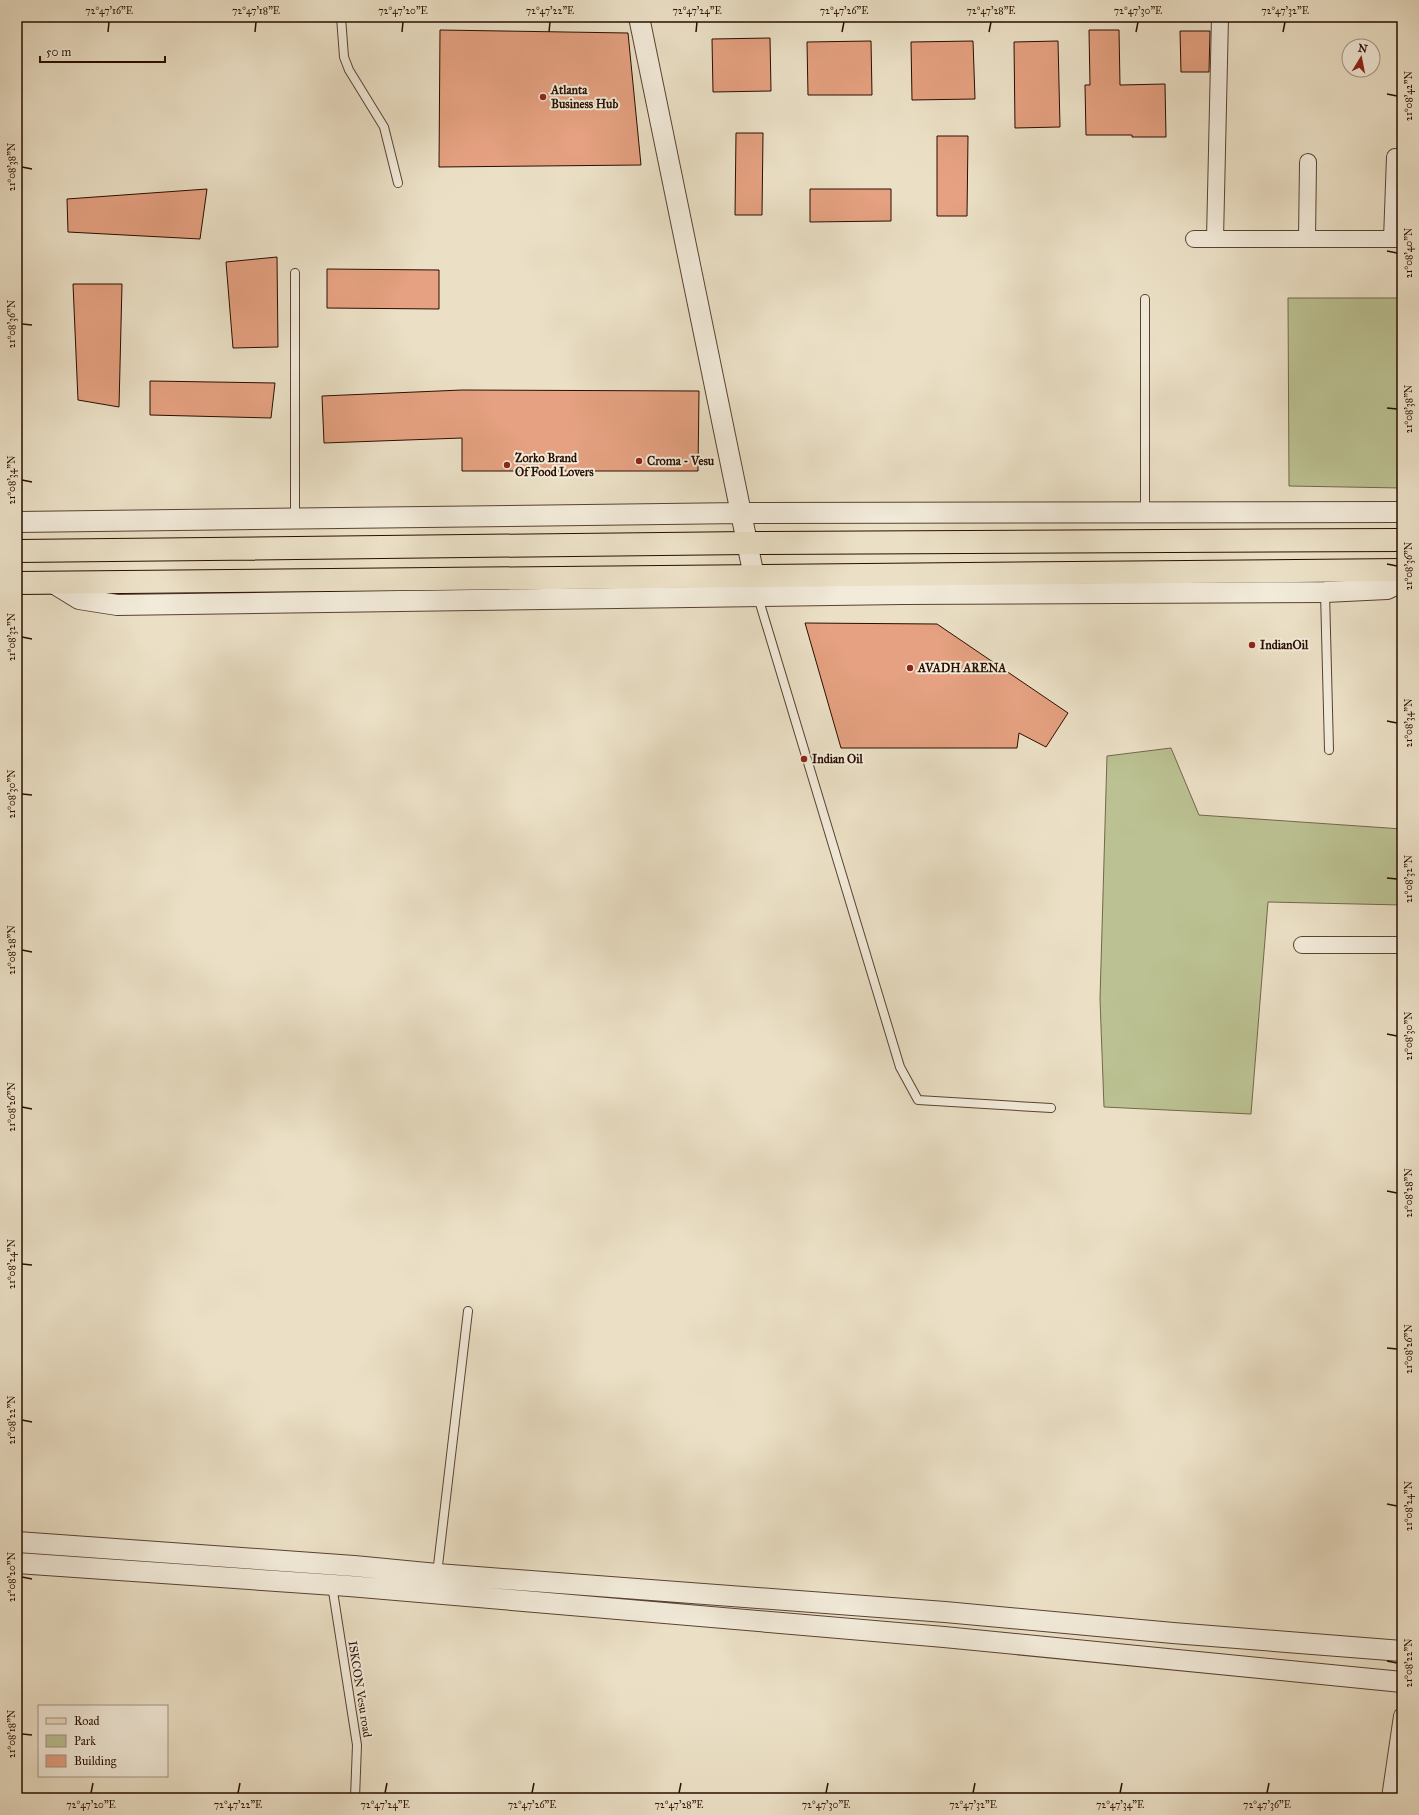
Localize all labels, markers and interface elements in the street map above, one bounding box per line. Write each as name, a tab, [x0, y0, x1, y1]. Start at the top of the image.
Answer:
text: 72°47'16"E	[85, 5, 133, 17]
text: 72°47'18"E	[232, 5, 280, 17]
text: 72°47'20"E	[378, 5, 428, 17]
text: 72°47'22"E	[526, 5, 574, 17]
text: 72°47'24"E	[672, 5, 722, 17]
text: 72°47'26"E	[820, 5, 868, 17]
text: 72°47'28"E	[967, 5, 1015, 17]
text: 72°47'30"E	[1114, 5, 1162, 17]
text: 72°47'32"E	[1261, 5, 1309, 17]
scale bar	[40, 38, 165, 64]
north arrow	[1341, 38, 1381, 78]
text: N	[1357, 41, 1369, 56]
text: 50 m	[46, 45, 71, 59]
text: 21°08'42"N	[1403, 71, 1415, 121]
place label: Atlanta Business Hub	[550, 83, 618, 111]
marker: Atlanta Business Hub	[538, 92, 548, 102]
text: 21°08'38"N	[6, 142, 18, 191]
text: 21°08'40"N	[1403, 227, 1415, 278]
text: 21°08'36"N	[6, 299, 18, 348]
text: 21°08'38"N	[1403, 384, 1415, 433]
place label: Zorko Brand Of Food Lovers	[515, 451, 594, 479]
place label: Croma - Vesu	[647, 454, 715, 468]
text: 21°08'34"N	[6, 455, 18, 504]
marker: Croma - Vesu	[634, 456, 644, 466]
marker: Zorko Brand Of Food Lovers	[502, 460, 512, 470]
text: 21°08'36"N	[1403, 541, 1415, 590]
text: 21°08'32"N	[6, 612, 18, 661]
place label: IndianOil	[1260, 638, 1309, 652]
marker: IndianOil	[1247, 640, 1257, 650]
place label: AVADH ARENA	[917, 661, 1007, 675]
marker: AVADH ARENA	[905, 663, 915, 673]
text: 21°08'34"N	[1403, 698, 1415, 747]
place label: Indian Oil	[812, 752, 864, 766]
marker: Indian Oil	[799, 754, 809, 764]
text: 21°08'30"N	[6, 769, 18, 819]
text: 21°08'32"N	[1403, 854, 1415, 903]
text: 21°08'28"N	[6, 925, 18, 975]
text: 21°08'30"N	[1403, 1011, 1415, 1061]
text: 21°08'26"N	[6, 1082, 18, 1132]
text: 21°08'28"N	[1403, 1168, 1415, 1218]
text: 21°08'24"N	[6, 1239, 18, 1289]
text: 21°08'26"N	[1403, 1324, 1415, 1374]
text: 21°08'22"N	[6, 1395, 18, 1445]
text: 21°08'24"N	[1403, 1481, 1415, 1531]
text: 21°08'20"N	[6, 1551, 18, 1602]
text: 21°08'22"N	[1403, 1638, 1415, 1688]
street label: ISKCON Vesu road	[345, 1640, 375, 1738]
legend	[38, 1705, 168, 1777]
text: 21°08'18"N	[6, 1709, 18, 1758]
text: Road	[74, 1714, 100, 1728]
text: Park	[74, 1734, 96, 1748]
text: Building	[74, 1754, 117, 1769]
text: 72°47'20"E	[66, 1799, 116, 1811]
text: 72°47'22"E	[214, 1799, 262, 1811]
text: 72°47'24"E	[360, 1799, 410, 1811]
text: 72°47'26"E	[508, 1799, 556, 1811]
text: 72°47'28"E	[655, 1799, 703, 1811]
text: 72°47'30"E	[802, 1799, 850, 1811]
text: 72°47'32"E	[949, 1799, 997, 1811]
text: 72°47'34"E	[1096, 1799, 1144, 1811]
text: 72°47'36"E	[1243, 1799, 1291, 1811]

